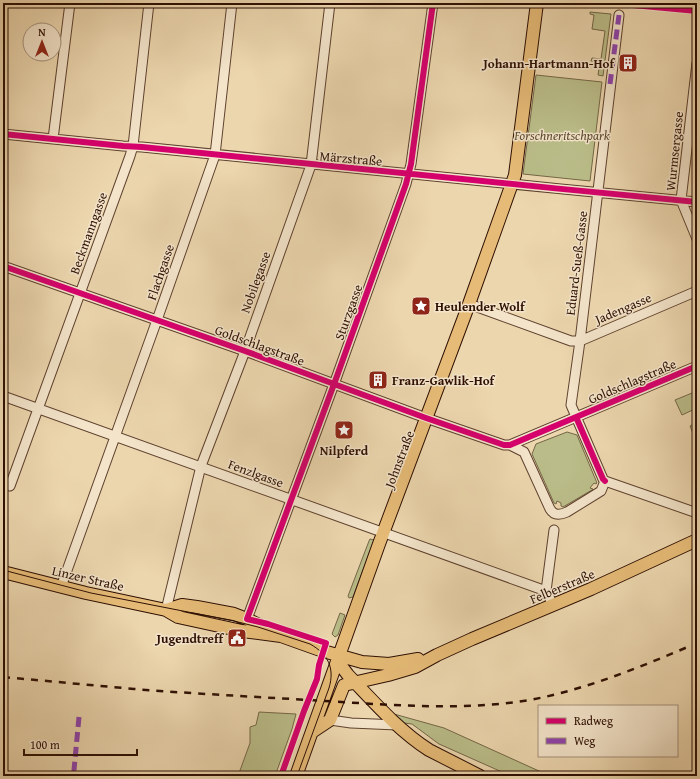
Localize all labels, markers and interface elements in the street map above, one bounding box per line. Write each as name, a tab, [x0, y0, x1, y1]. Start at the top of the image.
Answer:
north arrow	[22, 22, 62, 62]
text: N	[38, 24, 46, 40]
building icon: Johann-Hartmann-Hof	[617, 52, 639, 74]
place label: Johann-Hartmann-Hof	[481, 54, 615, 73]
street label: Wurmsergasse	[661, 110, 688, 192]
park label: Forschneritschpark	[513, 126, 610, 145]
street label: Märzstraße	[319, 146, 383, 171]
street label: Beckmanngasse	[65, 189, 112, 277]
street label: Eduard-Sueß-Gasse	[561, 210, 592, 316]
street label: Flachgasse	[142, 242, 179, 303]
street label: Nobilegasse	[236, 249, 275, 316]
street label: Sturzgasse	[330, 282, 367, 343]
street label: Jadengasse	[590, 288, 654, 330]
place icon: Heulender Wolf	[410, 295, 432, 317]
place label: Heulender Wolf	[435, 297, 526, 316]
street label: Goldschlagstraße	[212, 320, 307, 370]
street label: Goldschlagstraße	[585, 354, 679, 409]
building icon: Franz-Gawlik-Hof	[367, 369, 389, 391]
place label: Franz-Gawlik-Hof	[392, 371, 496, 390]
place icon: Nilpferd	[333, 419, 355, 441]
street label: Johnstraße	[379, 428, 419, 493]
place label: Nilpferd	[320, 441, 369, 460]
street label: Fenzlgasse	[226, 455, 286, 492]
street label: Linzer Straße	[50, 561, 126, 596]
street label: Felberstraße	[527, 564, 597, 609]
public building icon: Jugendtreff	[226, 627, 248, 649]
place label: Jugendtreff	[155, 629, 225, 648]
legend	[538, 705, 678, 757]
text: Radweg	[574, 712, 613, 729]
scale bar	[24, 731, 137, 757]
text: Weg	[574, 732, 595, 749]
text: 100 m	[30, 736, 60, 753]

